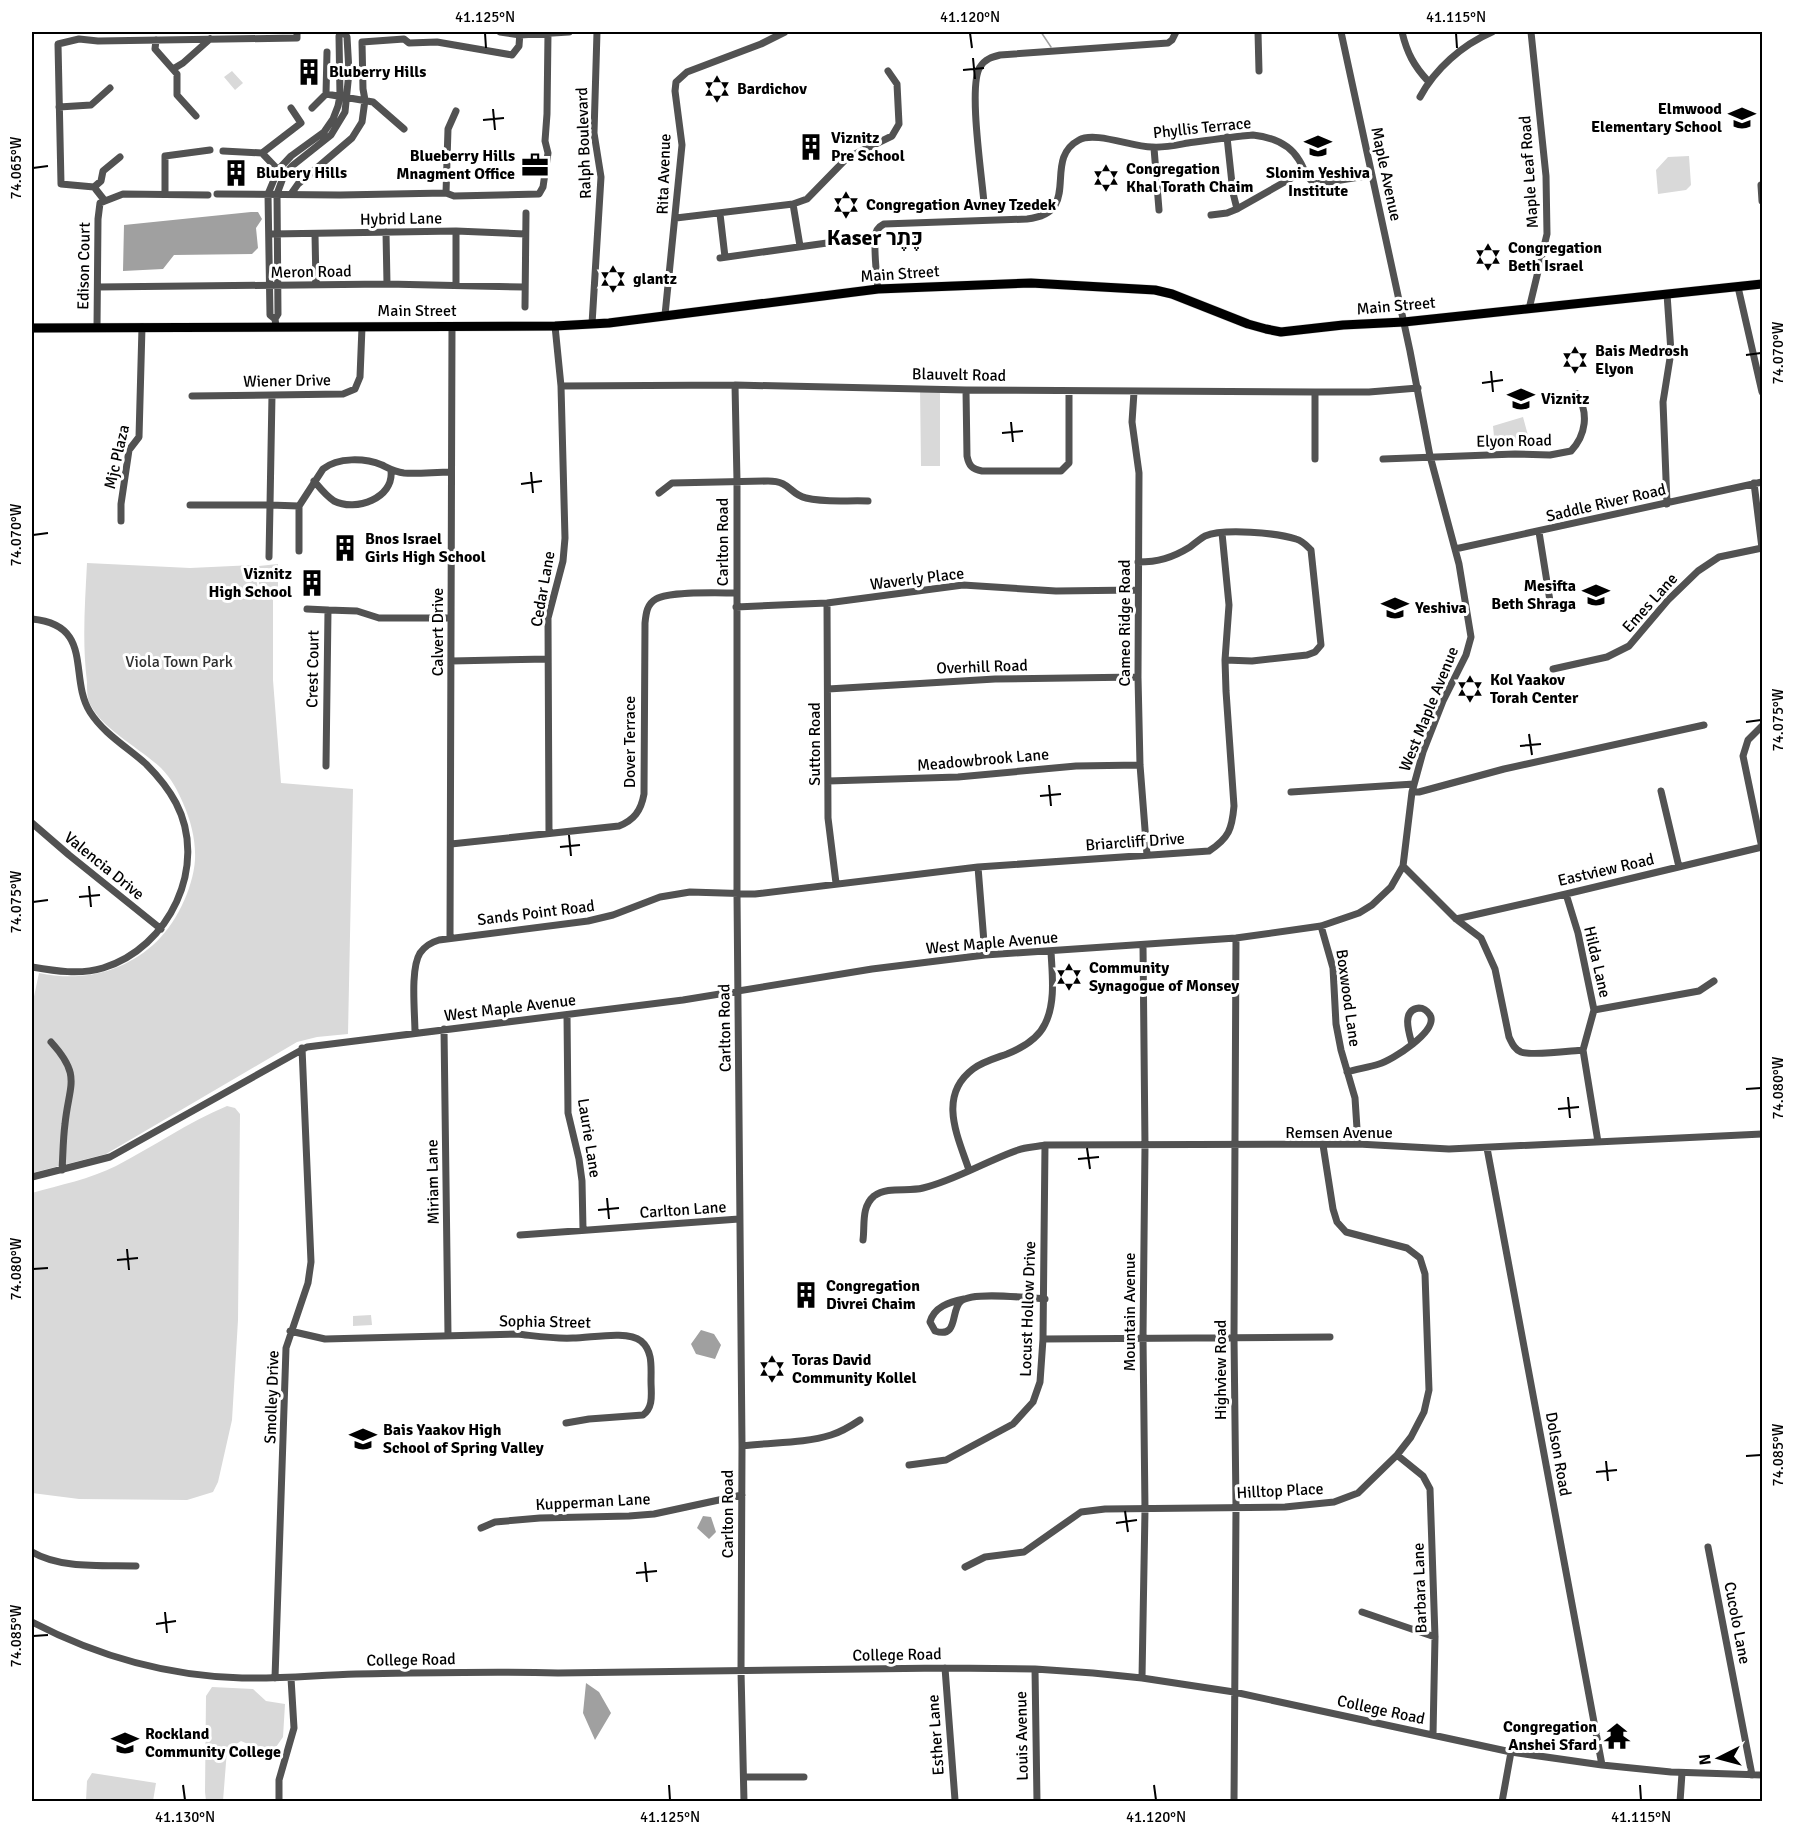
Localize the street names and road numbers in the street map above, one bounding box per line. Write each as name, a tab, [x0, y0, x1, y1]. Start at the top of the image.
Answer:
street label: Ralph Boulevard	[572, 87, 596, 199]
street label: Phyllis Terrace	[1152, 113, 1252, 143]
street label: Maple Leaf Road	[1515, 115, 1543, 229]
street label: Maple Avenue	[1366, 125, 1406, 223]
street label: Rita Avenue	[653, 133, 675, 215]
street label: Hybrid Lane	[360, 208, 442, 230]
street label: Edison Court	[73, 222, 95, 310]
street label: Meron Road	[270, 261, 352, 283]
street label: Main Street	[860, 261, 941, 287]
street label: Main Street	[1356, 293, 1437, 319]
street label: Main Street	[377, 301, 457, 321]
street label: Blauvelt Road	[912, 364, 1006, 386]
street label: Wiener Drive	[243, 370, 331, 392]
street label: Mjc Plaza	[100, 423, 134, 491]
street label: Elyon Road	[1476, 430, 1552, 452]
street label: Saddle River Road	[1544, 479, 1668, 527]
street label: Carlton Road	[713, 498, 733, 586]
street label: Cedar Lane	[527, 550, 559, 628]
street label: Cameo Ridge Road	[1115, 560, 1135, 686]
street label: Waverly Place	[869, 563, 965, 595]
street label: Emes Lane	[1618, 569, 1682, 637]
street label: Calvert Drive	[428, 588, 448, 676]
street label: Crest Court	[302, 630, 324, 708]
street label: West Maple Avenue	[1395, 644, 1463, 774]
street label: Overhill Road	[936, 655, 1028, 679]
street label: Dover Terrace	[620, 696, 640, 788]
street label: Sutton Road	[805, 702, 825, 786]
street label: Meadowbrook Lane	[916, 744, 1050, 776]
street label: Valencia Drive	[60, 828, 148, 904]
street label: Briarcliff Drive	[1085, 829, 1185, 855]
street label: Eastview Road	[1556, 849, 1656, 891]
street label: Sands Point Road	[476, 896, 596, 930]
street label: Hilda Lane	[1579, 924, 1615, 1000]
street label: West Maple Avenue	[925, 927, 1059, 959]
street label: Boxwood Lane	[1331, 948, 1365, 1048]
street label: Carlton Road	[714, 984, 736, 1072]
street label: West Maple Avenue	[443, 990, 577, 1026]
street label: Laurie Lane	[573, 1097, 605, 1179]
street label: Remsen Avenue	[1285, 1123, 1393, 1143]
street label: Miriam Lane	[422, 1139, 444, 1225]
street label: Carlton Lane	[639, 1197, 727, 1223]
street label: Locust Hollow Drive	[1016, 1241, 1040, 1377]
street label: Mountain Avenue	[1120, 1252, 1140, 1372]
street label: Sophia Street	[499, 1311, 592, 1333]
street label: Highview Road	[1211, 1320, 1231, 1420]
street label: Smolley Drive	[260, 1350, 284, 1444]
street label: Dolson Road	[1541, 1410, 1575, 1498]
street label: Carlton Road	[718, 1470, 738, 1558]
street label: Hilltop Place	[1236, 1479, 1324, 1503]
street label: Kupperman Lane	[535, 1489, 651, 1515]
street label: Barbara Lane	[1408, 1542, 1432, 1634]
street label: Cucolo Lane	[1719, 1580, 1755, 1666]
street label: College Road	[852, 1644, 942, 1666]
street label: College Road	[366, 1649, 456, 1671]
street label: Louis Avenue	[1011, 1691, 1033, 1781]
street label: College Road	[1335, 1691, 1427, 1729]
street label: Esther Lane	[923, 1694, 949, 1776]

